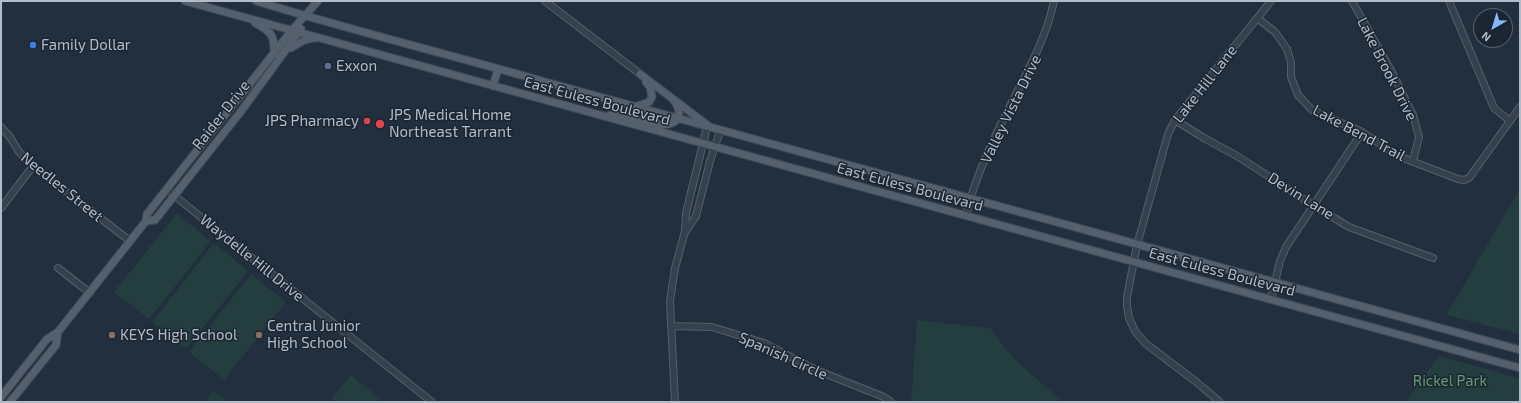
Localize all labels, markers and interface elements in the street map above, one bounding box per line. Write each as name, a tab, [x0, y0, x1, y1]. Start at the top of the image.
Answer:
north arrow	[1473, 8, 1513, 48]
street label: Lake Brook Drive	[1353, 14, 1421, 124]
text: N	[1479, 29, 1493, 45]
place label: Family Dollar	[41, 36, 131, 54]
marker: Family Dollar	[28, 40, 38, 50]
street label: Lake Hill Lane	[1169, 42, 1241, 126]
street label: Valley Vista Drive	[977, 52, 1045, 166]
place label: Exxon	[336, 57, 377, 75]
marker: Exxon	[323, 61, 333, 71]
street label: East Euless Boulevard	[522, 73, 672, 129]
street label: Raider Drive	[188, 77, 254, 153]
street label: Lake Bend Trail	[1310, 101, 1408, 165]
place label: JPS Medical Home Northeast Tarrant	[389, 106, 512, 141]
place label: JPS Pharmacy	[265, 112, 359, 130]
marker: JPS Pharmacy	[362, 116, 372, 126]
marker: JPS Medical Home Northeast Tarrant	[374, 118, 386, 130]
street label: Needles Street	[17, 148, 107, 226]
street label: East Euless Boulevard	[835, 159, 985, 215]
street label: Devin Lane	[1265, 169, 1337, 223]
street label: Waydelle Hill Drive	[196, 211, 308, 305]
street label: East Euless Boulevard	[1147, 244, 1297, 300]
place label: Central Junior High School	[267, 317, 361, 352]
place label: KEYS High School	[120, 326, 238, 344]
street label: Spanish Circle	[736, 328, 830, 384]
marker: KEYS High School	[107, 330, 117, 340]
marker: Central Junior High School	[254, 330, 264, 340]
park label: Rickel Park	[1413, 372, 1487, 390]

